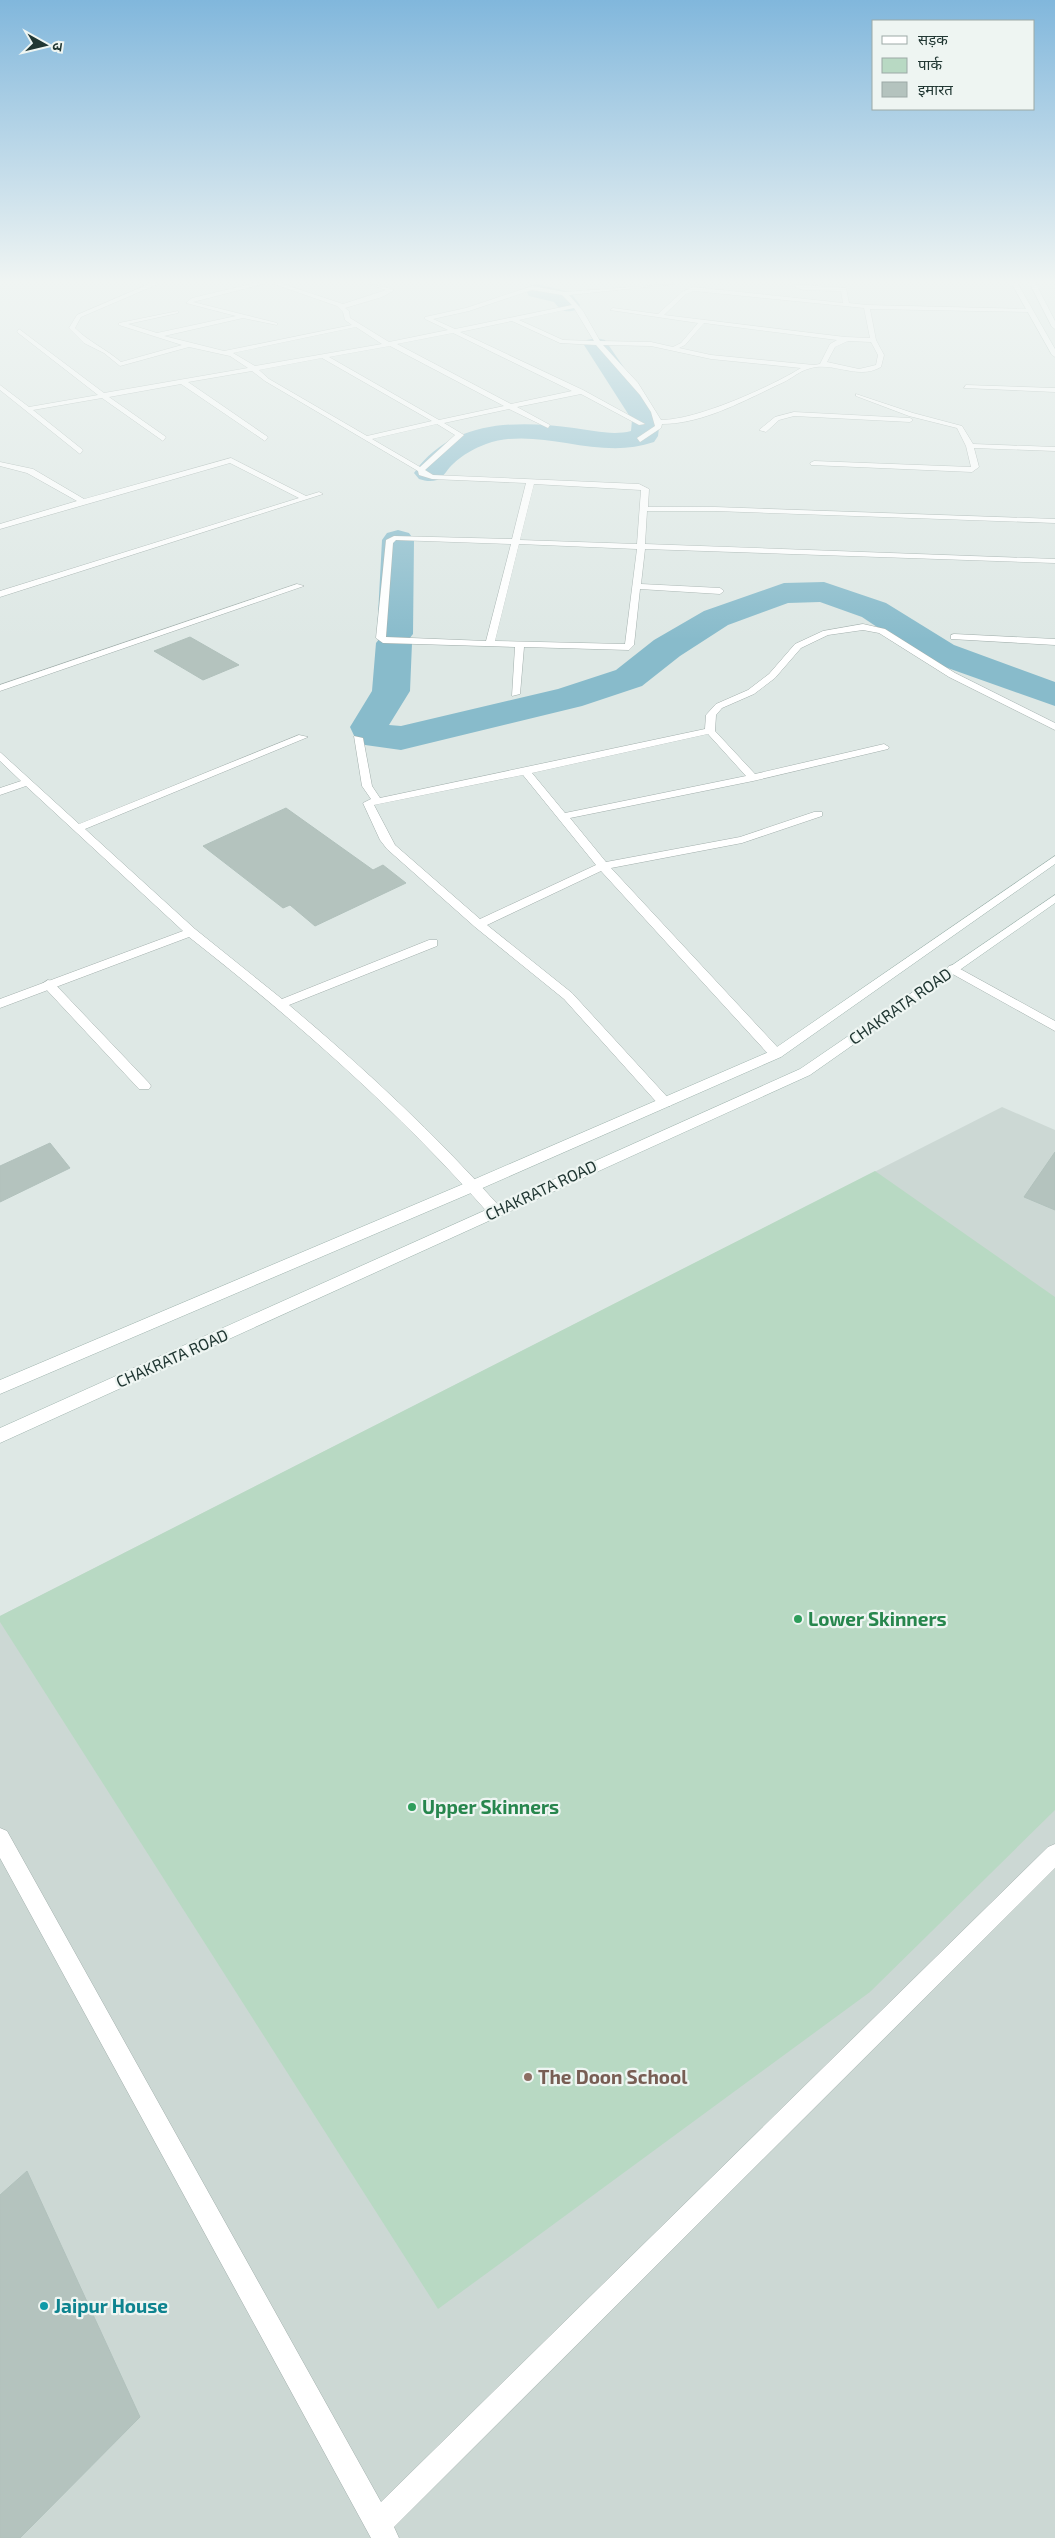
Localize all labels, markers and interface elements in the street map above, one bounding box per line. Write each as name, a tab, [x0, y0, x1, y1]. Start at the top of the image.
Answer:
north arrow	[20, 20, 70, 70]
legend	[872, 20, 1035, 110]
text: सड़क	[918, 30, 948, 48]
text: उ	[49, 42, 67, 53]
text: पार्क	[918, 55, 942, 73]
text: इमारत	[918, 80, 953, 98]
street label: CHAKRATA ROAD	[845, 963, 955, 1048]
street label: CHAKRATA ROAD	[482, 1155, 600, 1224]
street label: CHAKRATA ROAD	[113, 1324, 231, 1391]
place label: Lower Skinners	[808, 1607, 947, 1630]
marker: Lower Skinners	[792, 1613, 804, 1625]
place label: Upper Skinners	[422, 1795, 559, 1818]
marker: Upper Skinners	[406, 1801, 418, 1813]
place label: The Doon School	[538, 2065, 688, 2088]
marker: The Doon School	[522, 2071, 534, 2083]
place label: Jaipur House	[54, 2294, 168, 2317]
marker: Jaipur House	[38, 2300, 50, 2312]

